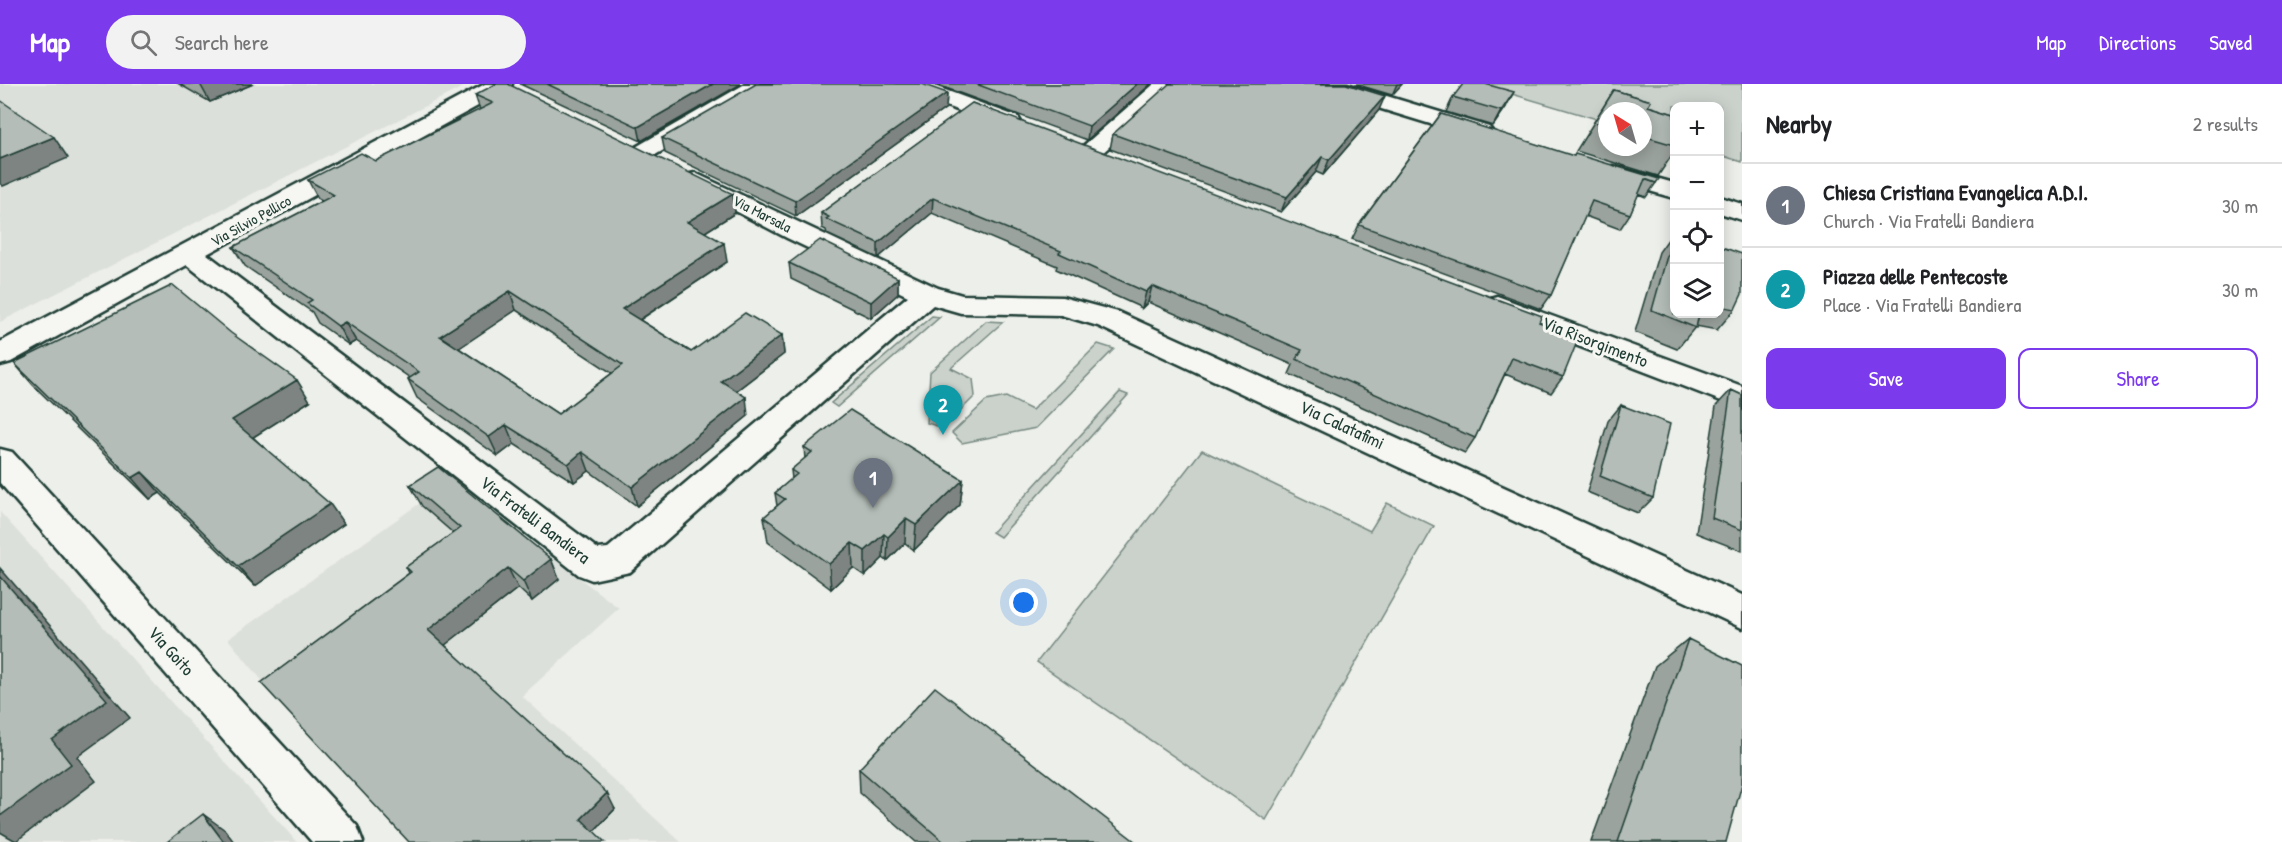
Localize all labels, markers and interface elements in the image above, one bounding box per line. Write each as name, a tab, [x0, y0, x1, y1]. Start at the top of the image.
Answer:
search box	[106, 15, 526, 69]
text: Map	[30, 23, 70, 61]
icon: search	[127, 26, 160, 59]
text: Search here	[175, 27, 269, 57]
text: Map	[2036, 28, 2066, 57]
text: Directions	[2099, 28, 2176, 57]
text: Saved	[2209, 28, 2252, 57]
north arrow	[1598, 102, 1652, 156]
map controls	[1670, 102, 1724, 318]
button: +	[1670, 102, 1724, 156]
text: Nearby	[1766, 106, 1832, 141]
text: 2 results	[2193, 110, 2258, 137]
button: −	[1670, 156, 1724, 210]
text: Chiesa Cristiana Evangelica A.D.I.	[1823, 177, 2088, 207]
street label: Via Silvio Pellico	[207, 190, 295, 251]
street label: Via Marsala	[729, 190, 795, 237]
text: 1	[1782, 192, 1789, 219]
text: 30 m	[2222, 192, 2258, 219]
text: Church · Via Fratelli Bandiera	[1823, 207, 2034, 234]
button: locate	[1670, 210, 1724, 264]
text: Piazza delle Pentecoste	[1823, 261, 2008, 291]
button: layers	[1670, 264, 1724, 318]
text: 2	[1781, 276, 1790, 303]
text: 30 m	[2222, 276, 2258, 303]
text: Place · Via Fratelli Bandiera	[1823, 291, 2021, 318]
street label: Via Risorgimento	[1539, 310, 1652, 373]
button: Save	[1766, 348, 2006, 409]
button: Share	[2018, 348, 2258, 409]
pin: 2	[924, 386, 962, 435]
street label: Via Calatafimi	[1296, 394, 1389, 455]
pin: 1	[854, 458, 892, 508]
street label: Via Fratelli Bandiera	[475, 470, 595, 569]
your location	[1009, 588, 1038, 617]
street label: Via Goito	[142, 620, 200, 681]

